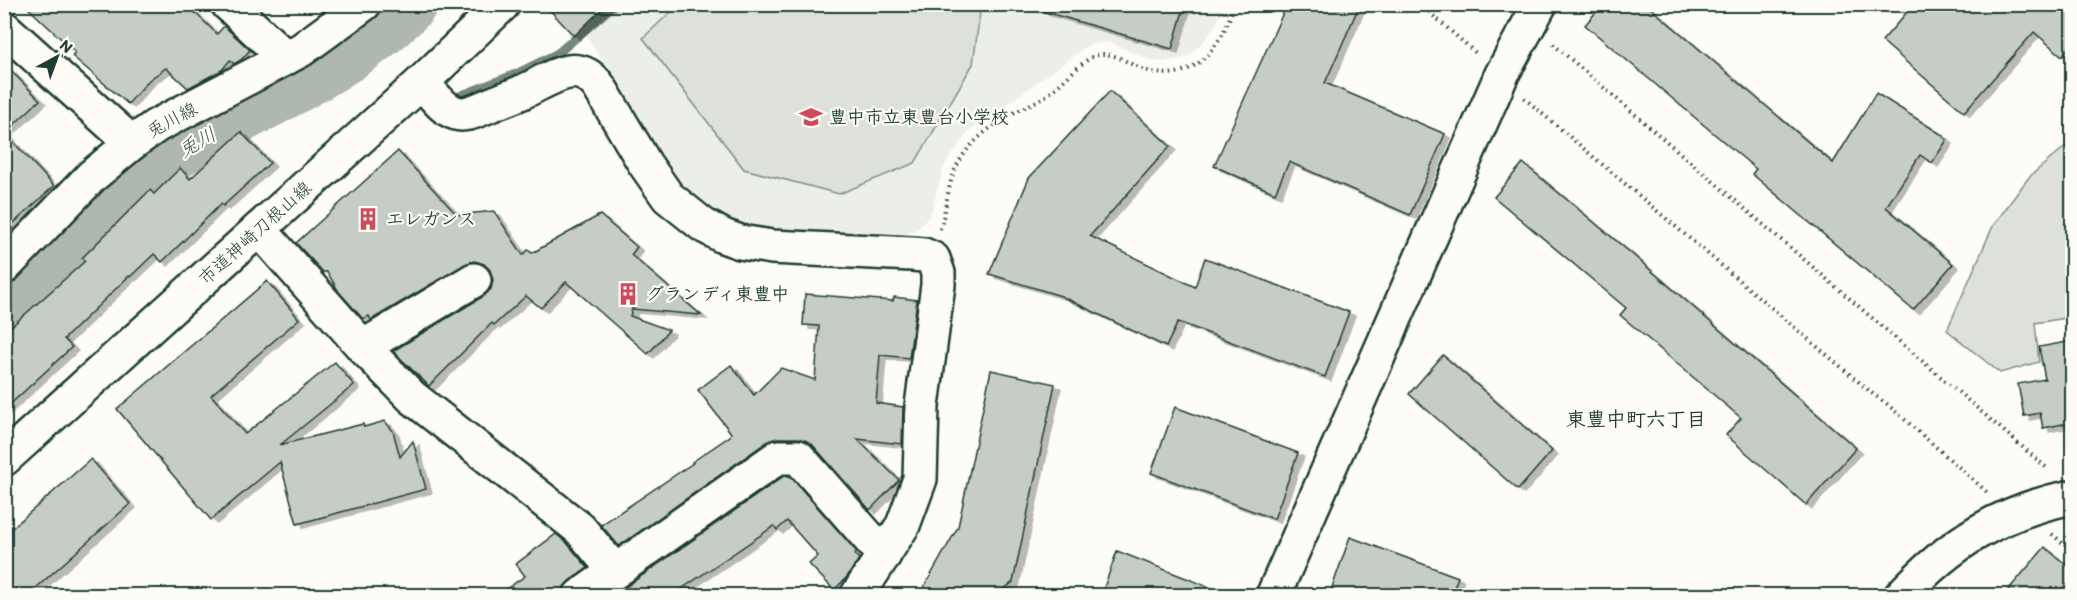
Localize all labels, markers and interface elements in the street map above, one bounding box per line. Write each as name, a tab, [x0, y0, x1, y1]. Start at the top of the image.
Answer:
north arrow	[27, 27, 87, 87]
text: N	[56, 35, 77, 57]
street label: 兎川線	[143, 98, 201, 142]
school or university icon: 豊中市立東豊台小学校	[798, 104, 824, 130]
place label: 豊中市立東豊台小学校	[829, 106, 1009, 128]
water label: 兎川	[174, 122, 220, 162]
street label: 市道神崎刀根山線	[194, 177, 316, 289]
building icon: エレガンス	[355, 206, 381, 232]
place label: エレガンス	[386, 208, 476, 230]
building icon: グランディ東豊中	[615, 281, 641, 307]
place label: グランディ東豊中	[646, 283, 789, 305]
district label: 東豊中町六丁目	[1566, 407, 1706, 431]

